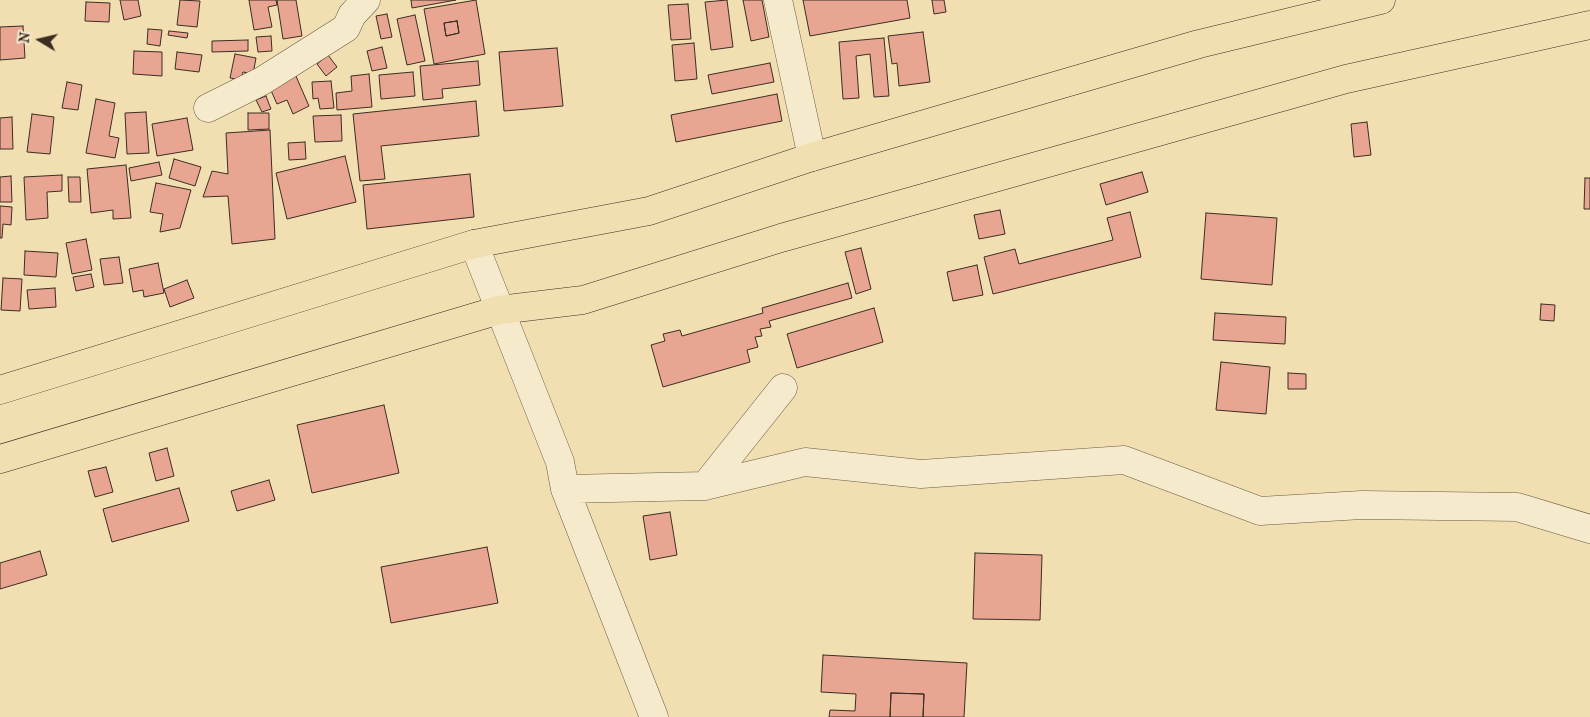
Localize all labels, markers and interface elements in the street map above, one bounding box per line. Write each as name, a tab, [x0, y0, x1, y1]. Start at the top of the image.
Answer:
north arrow	[15, 15, 65, 65]
text: N	[15, 31, 34, 44]

